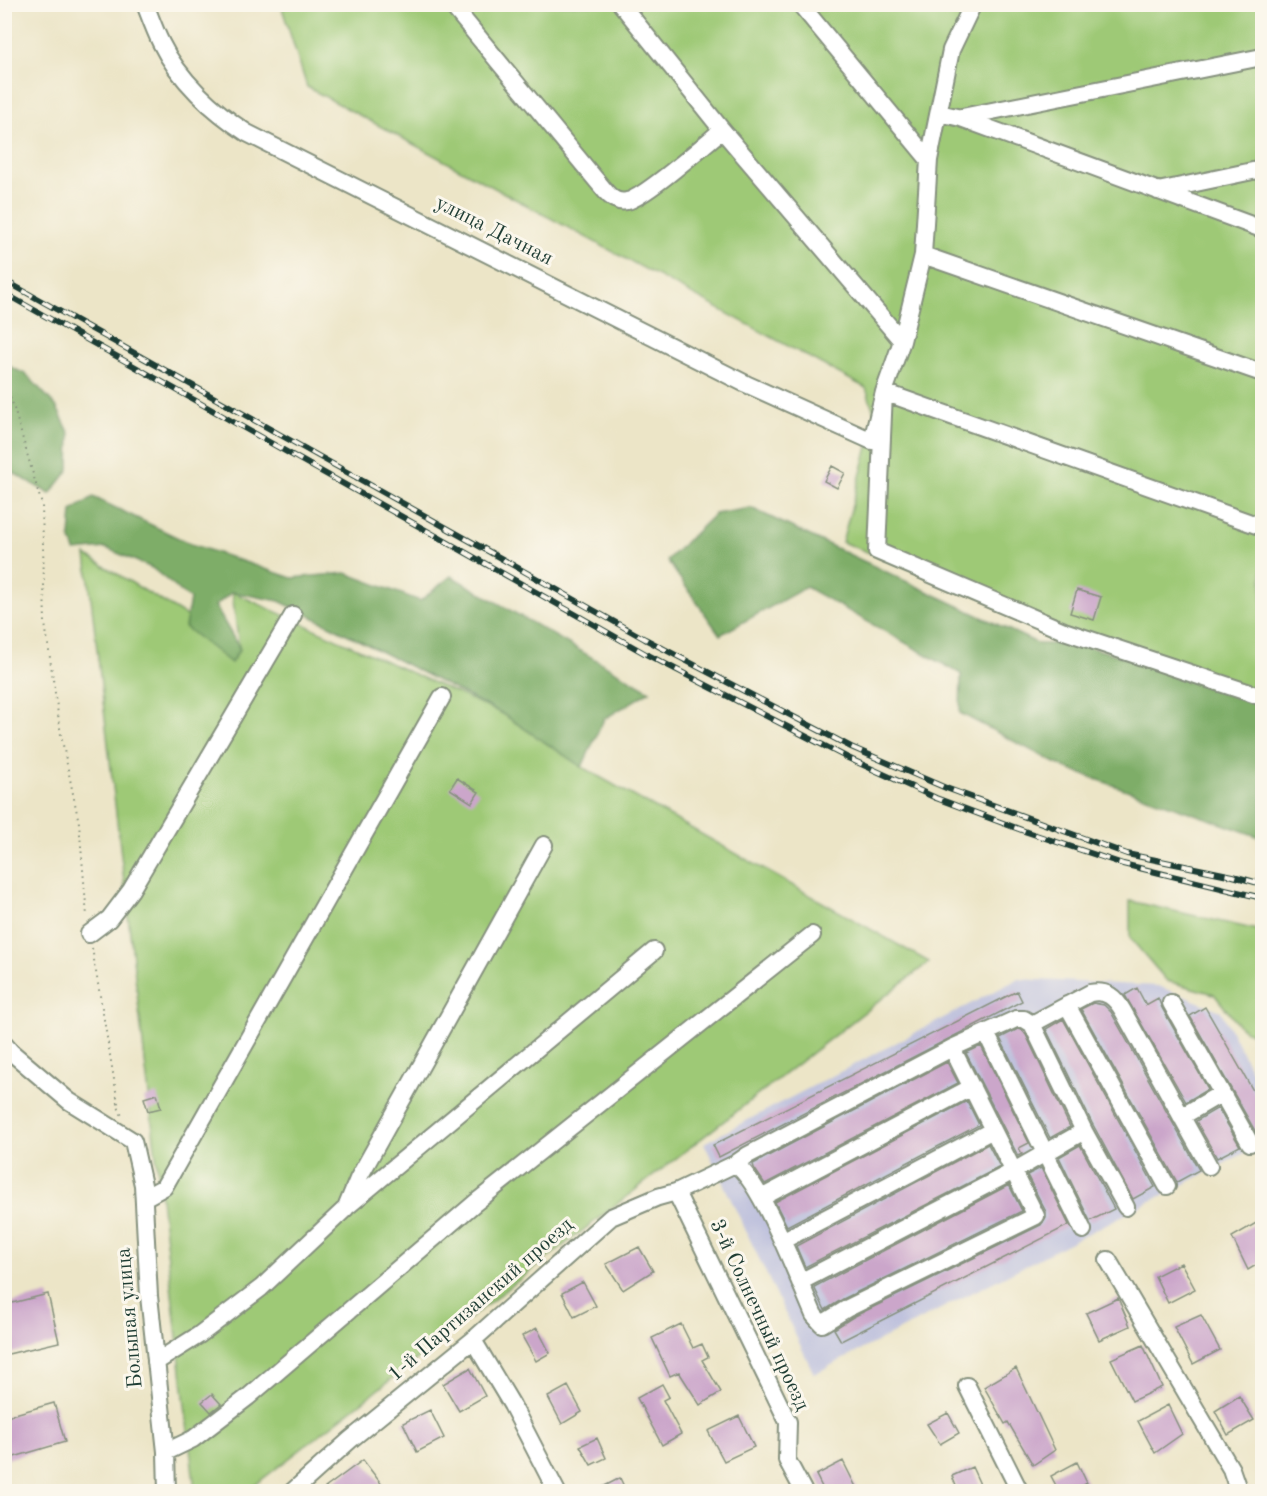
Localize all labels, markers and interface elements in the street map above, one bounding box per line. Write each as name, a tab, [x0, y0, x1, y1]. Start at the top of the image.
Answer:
street label: улица Дачная	[432, 192, 556, 270]
street label: 1-й Партизанский проезд	[385, 1214, 578, 1386]
street label: 3-й Солнечный проезд	[705, 1216, 813, 1414]
street label: Большая улица	[113, 1247, 147, 1389]

